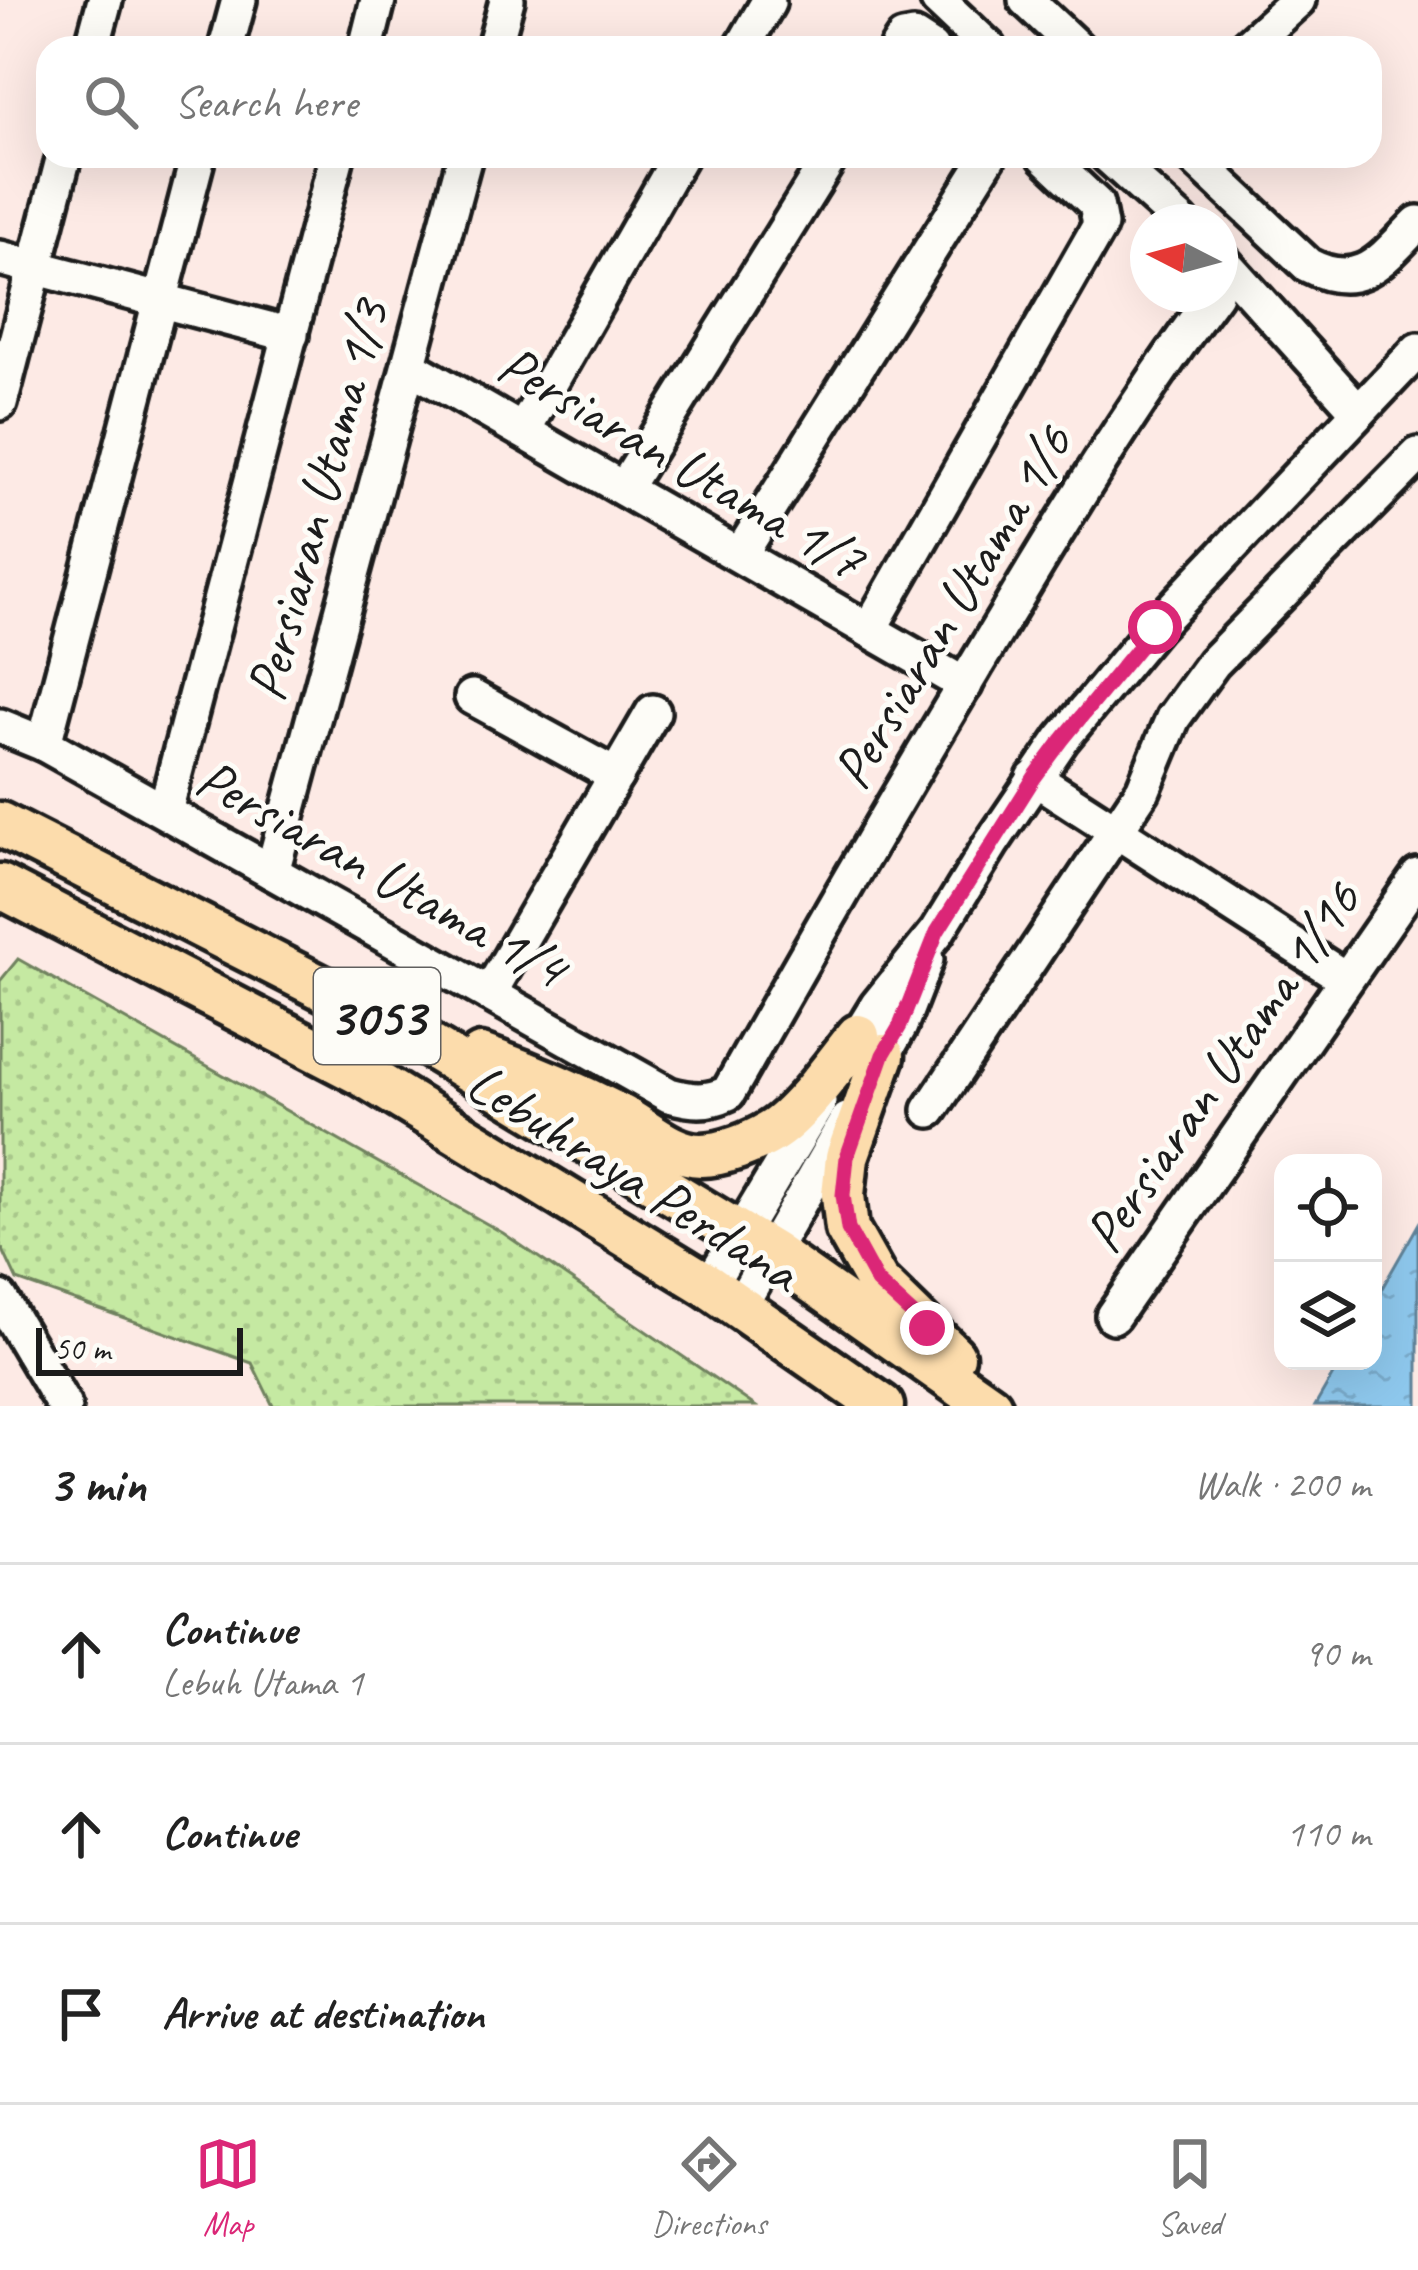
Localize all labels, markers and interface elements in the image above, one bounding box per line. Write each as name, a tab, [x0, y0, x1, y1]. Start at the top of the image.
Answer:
search box	[36, 36, 1382, 168]
icon: search	[78, 69, 144, 135]
text: Search here	[174, 74, 357, 131]
north arrow	[1130, 204, 1238, 312]
street label: Persiaran Utama 1/3	[229, 289, 406, 708]
street label: Persiaran Utama 1/7	[485, 328, 880, 597]
street label: Persiaran Utama 1/6	[815, 410, 1090, 801]
route start	[1128, 600, 1182, 654]
street label: Persiaran Utama 1/4	[184, 742, 583, 1007]
street label: Persiaran Utama 1/16	[1067, 865, 1378, 1266]
road number: 3053	[314, 968, 440, 1064]
street label: Lebuhraya Perdana	[454, 1046, 816, 1310]
map controls	[1274, 1154, 1382, 1370]
button: locate	[1274, 1154, 1382, 1262]
button: layers	[1274, 1262, 1382, 1370]
route end	[900, 1301, 954, 1355]
scale bar	[36, 1322, 243, 1375]
text: 50 m	[54, 1328, 110, 1370]
text: 3 min	[48, 1452, 146, 1516]
text: Walk · 200 m	[1194, 1460, 1370, 1509]
text: Continue	[162, 1601, 296, 1658]
icon: ahead	[48, 1621, 114, 1687]
text: 90 m	[1304, 1629, 1370, 1678]
text: Lebuh Utama 1	[162, 1658, 363, 1707]
icon: ahead	[48, 1801, 114, 1867]
text: Continue	[162, 1805, 296, 1862]
text: 110 m	[1286, 1809, 1370, 1858]
icon: arrive	[48, 1981, 114, 2047]
text: Arrive at destination	[162, 1985, 484, 2042]
tab: Map	[195, 2131, 261, 2245]
tab: Directions	[652, 2131, 766, 2245]
tab: Saved	[1157, 2131, 1223, 2245]

